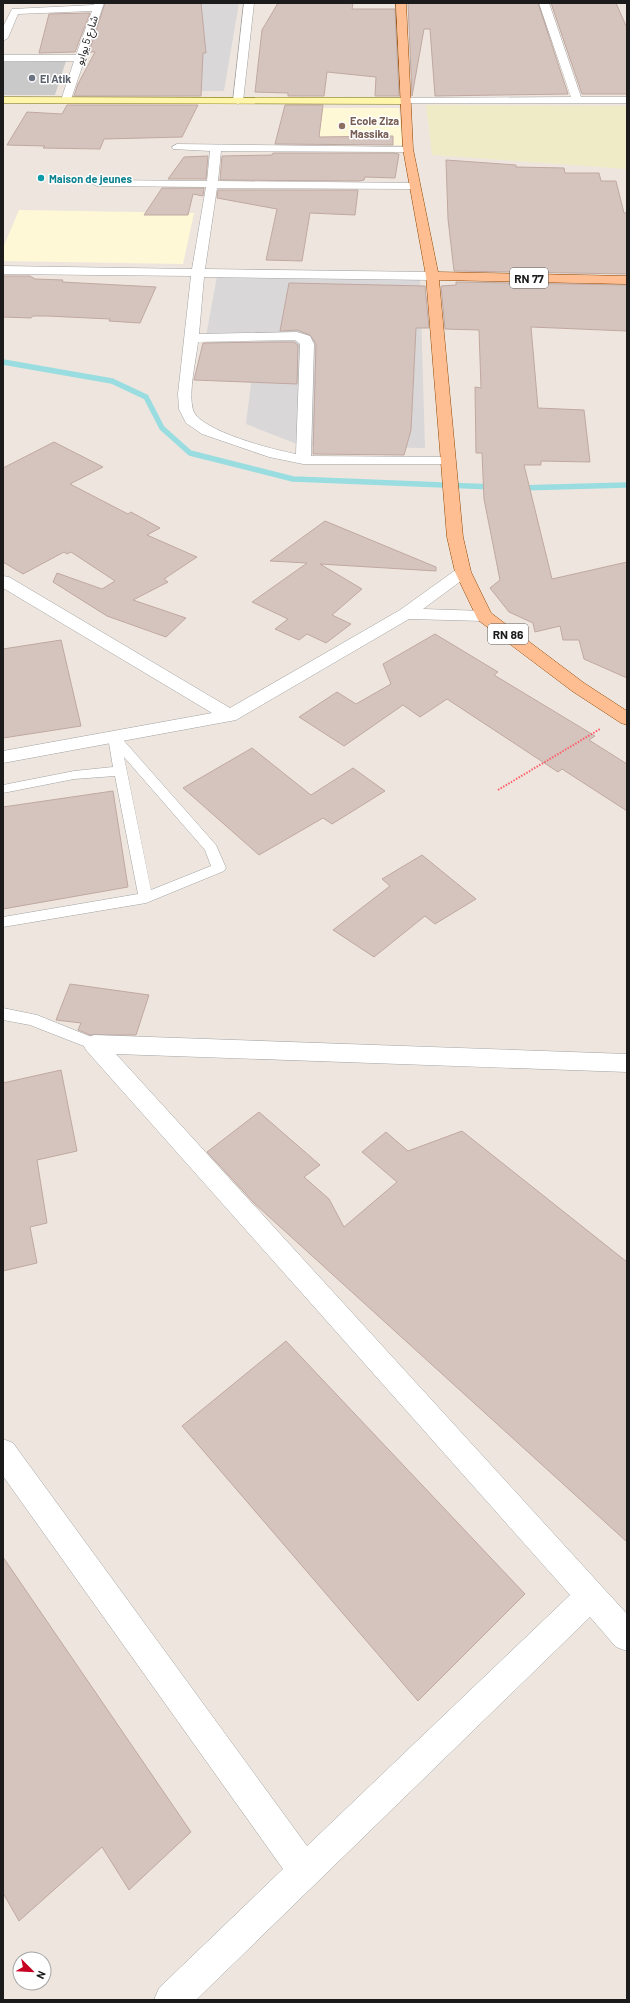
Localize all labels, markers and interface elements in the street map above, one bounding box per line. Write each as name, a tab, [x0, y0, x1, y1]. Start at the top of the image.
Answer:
street label: شارع 5 يوايو	[72, 13, 102, 67]
place label: El Atik	[40, 72, 71, 85]
marker: El Atik	[27, 73, 37, 83]
place label: Ecole Ziza Massika	[350, 114, 399, 140]
marker: Ecole Ziza Massika	[337, 121, 347, 131]
place label: Maison de jeunes	[49, 172, 132, 185]
marker: Maison de jeunes	[36, 173, 46, 183]
road number: RN 77	[510, 268, 548, 288]
road number: RN 86	[488, 624, 528, 644]
north arrow	[12, 1951, 52, 1991]
text: N	[34, 1969, 49, 1981]

